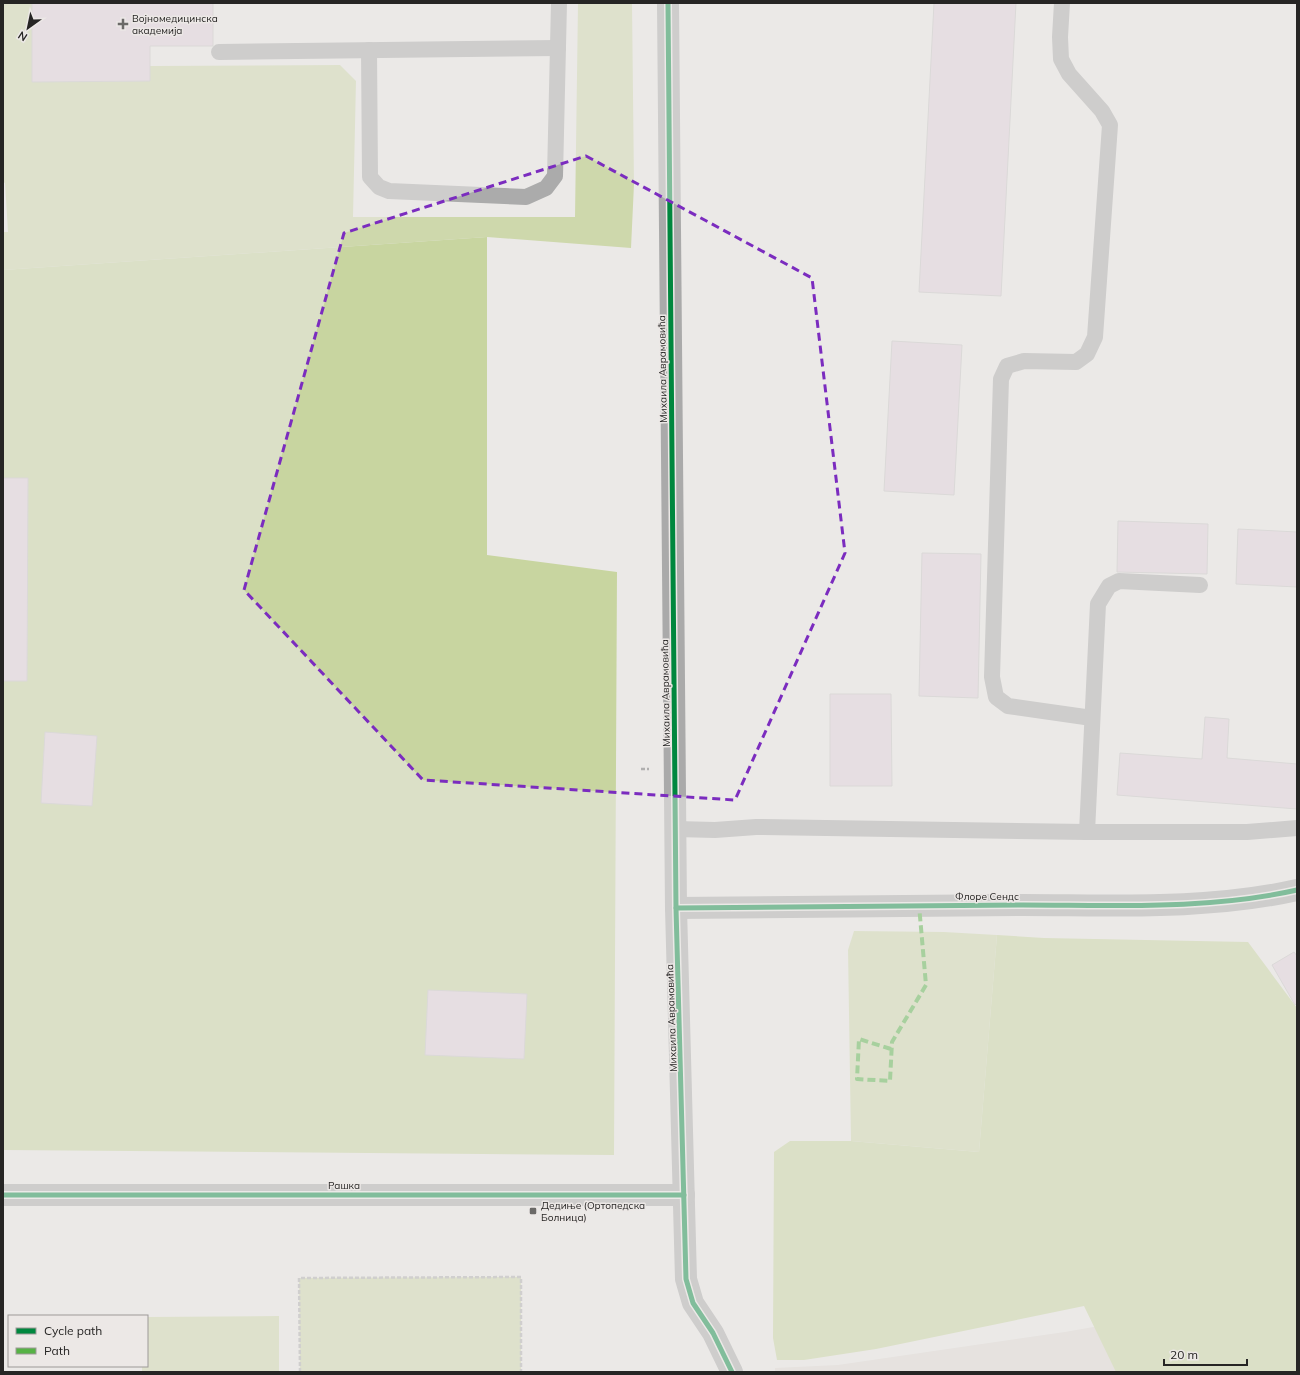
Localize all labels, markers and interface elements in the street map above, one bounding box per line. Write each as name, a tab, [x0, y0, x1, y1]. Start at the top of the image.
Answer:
north arrow	[8, 8, 48, 48]
place label: Војномедицинска академија	[132, 12, 218, 37]
marker: Војномедицинска академија	[117, 18, 129, 30]
text: N	[15, 28, 30, 45]
street label: Михаила Аврамовића	[655, 315, 670, 423]
street label: Михаила Аврамовића	[658, 639, 673, 747]
street label: Флоре Сендс	[955, 890, 1019, 903]
street label: Михаила Аврамовића	[663, 964, 680, 1072]
street label: Рашка	[328, 1179, 360, 1192]
place label: Дедиње (Ортопедска Болница)	[541, 1199, 645, 1224]
marker: Дедиње (Ортопедска Болница)	[528, 1206, 538, 1216]
legend	[8, 1315, 148, 1367]
text: Cycle path	[44, 1323, 102, 1338]
scale bar	[1164, 1341, 1247, 1367]
text: Path	[44, 1343, 70, 1358]
text: 20 m	[1170, 1347, 1198, 1362]

